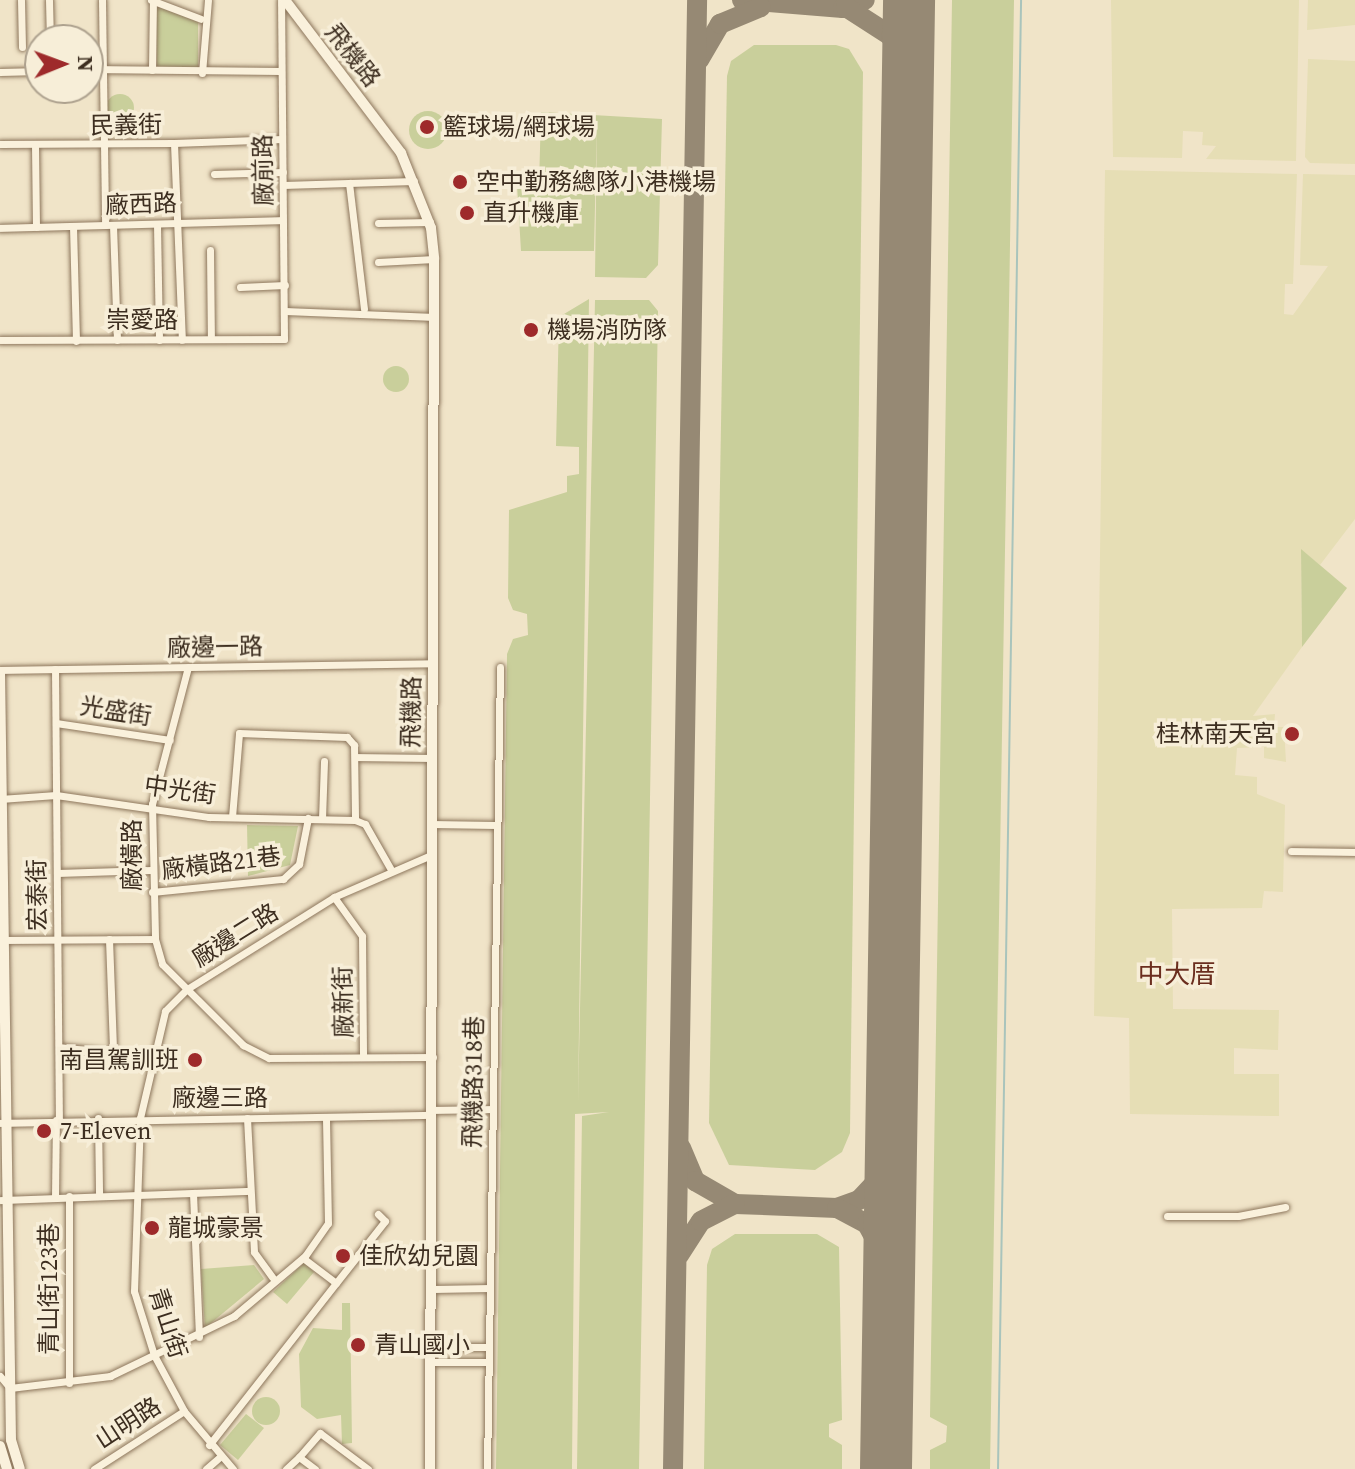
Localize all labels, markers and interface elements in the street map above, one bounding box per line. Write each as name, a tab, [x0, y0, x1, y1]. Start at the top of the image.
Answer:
street label: 飛機路	[319, 18, 387, 92]
north arrow	[24, 24, 104, 104]
text: N	[71, 55, 101, 72]
street label: 民義街	[90, 110, 162, 140]
place label: 籃球場/網球場	[443, 113, 595, 141]
marker: 籃球場/網球場	[418, 118, 436, 136]
street label: 廠前路	[248, 134, 278, 206]
place label: 空中勤務總隊小港機場	[476, 168, 716, 196]
marker: 空中勤務總隊小港機場	[451, 173, 469, 191]
street label: 廠西路	[105, 188, 177, 220]
place label: 直升機庫	[483, 199, 579, 227]
marker: 直升機庫	[458, 204, 476, 222]
street label: 崇愛路	[106, 306, 178, 334]
place label: 機場消防隊	[547, 316, 667, 344]
marker: 機場消防隊	[522, 321, 540, 339]
street label: 廠邊一路	[167, 632, 263, 662]
street label: 飛機路	[396, 676, 426, 748]
street label: 光盛街	[78, 691, 154, 731]
place label: 桂林南天宮	[1156, 720, 1276, 748]
marker: 桂林南天宮	[1283, 725, 1301, 743]
street label: 中光街	[142, 771, 218, 809]
street label: 廠橫路	[118, 819, 146, 891]
street label: 廠橫路21巷	[160, 841, 282, 885]
street label: 宏泰街	[22, 859, 52, 931]
street label: 廠邊二路	[187, 897, 283, 973]
district label: 中大厝	[1138, 959, 1216, 991]
street label: 廠新街	[328, 966, 358, 1038]
street label: 飛機路318巷	[457, 1016, 489, 1148]
place label: 南昌駕訓班	[59, 1046, 179, 1074]
marker: 南昌駕訓班	[186, 1051, 204, 1069]
street label: 廠邊三路	[172, 1084, 268, 1112]
place label: 7-Eleven	[60, 1117, 152, 1145]
marker: 7-Eleven	[35, 1122, 53, 1140]
place label: 龍城豪景	[168, 1214, 264, 1242]
marker: 龍城豪景	[143, 1219, 161, 1237]
street label: 青山街123巷	[35, 1223, 63, 1355]
place label: 佳欣幼兒園	[359, 1242, 479, 1270]
marker: 佳欣幼兒園	[334, 1247, 352, 1265]
street label: 青山街	[143, 1284, 193, 1362]
place label: 青山國小	[374, 1331, 470, 1359]
marker: 青山國小	[349, 1336, 367, 1354]
street label: 山明路	[90, 1391, 166, 1455]

